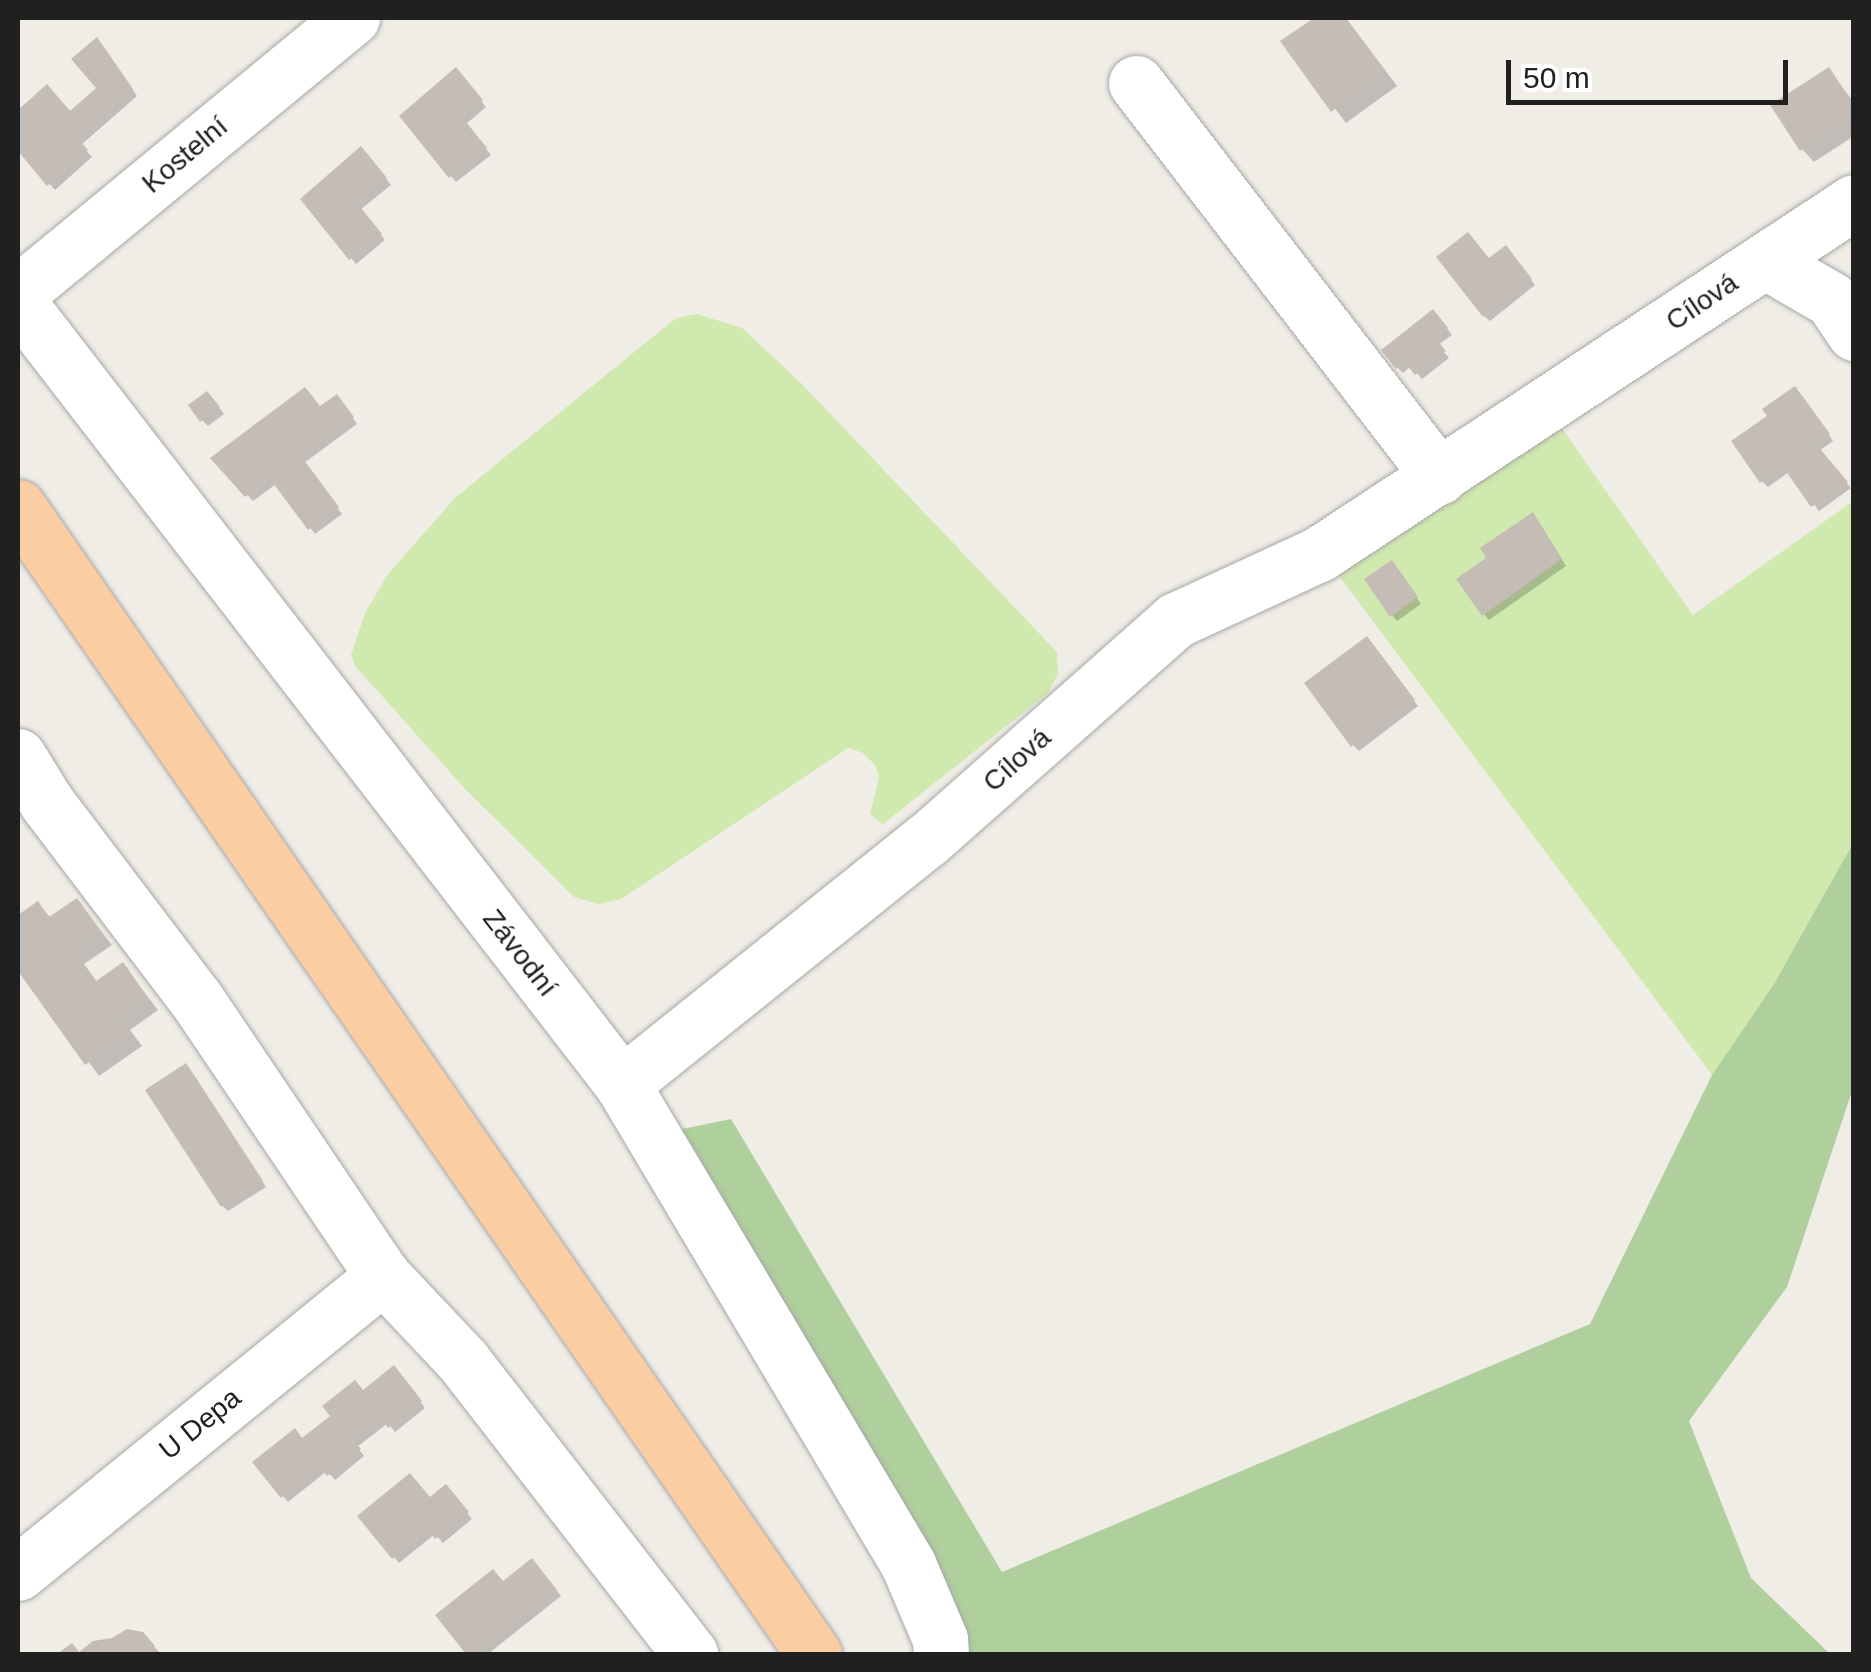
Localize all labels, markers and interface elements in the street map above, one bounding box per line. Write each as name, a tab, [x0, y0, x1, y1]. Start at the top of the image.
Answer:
scale bar	[1511, 40, 1794, 102]
text: 50 m	[1523, 61, 1590, 94]
street label: Kostelní	[135, 110, 235, 200]
street label: Cílová	[1660, 266, 1744, 338]
street label: Cílová	[976, 721, 1058, 799]
street label: Závodní	[476, 903, 564, 1003]
street label: U Depa	[153, 1381, 247, 1467]

